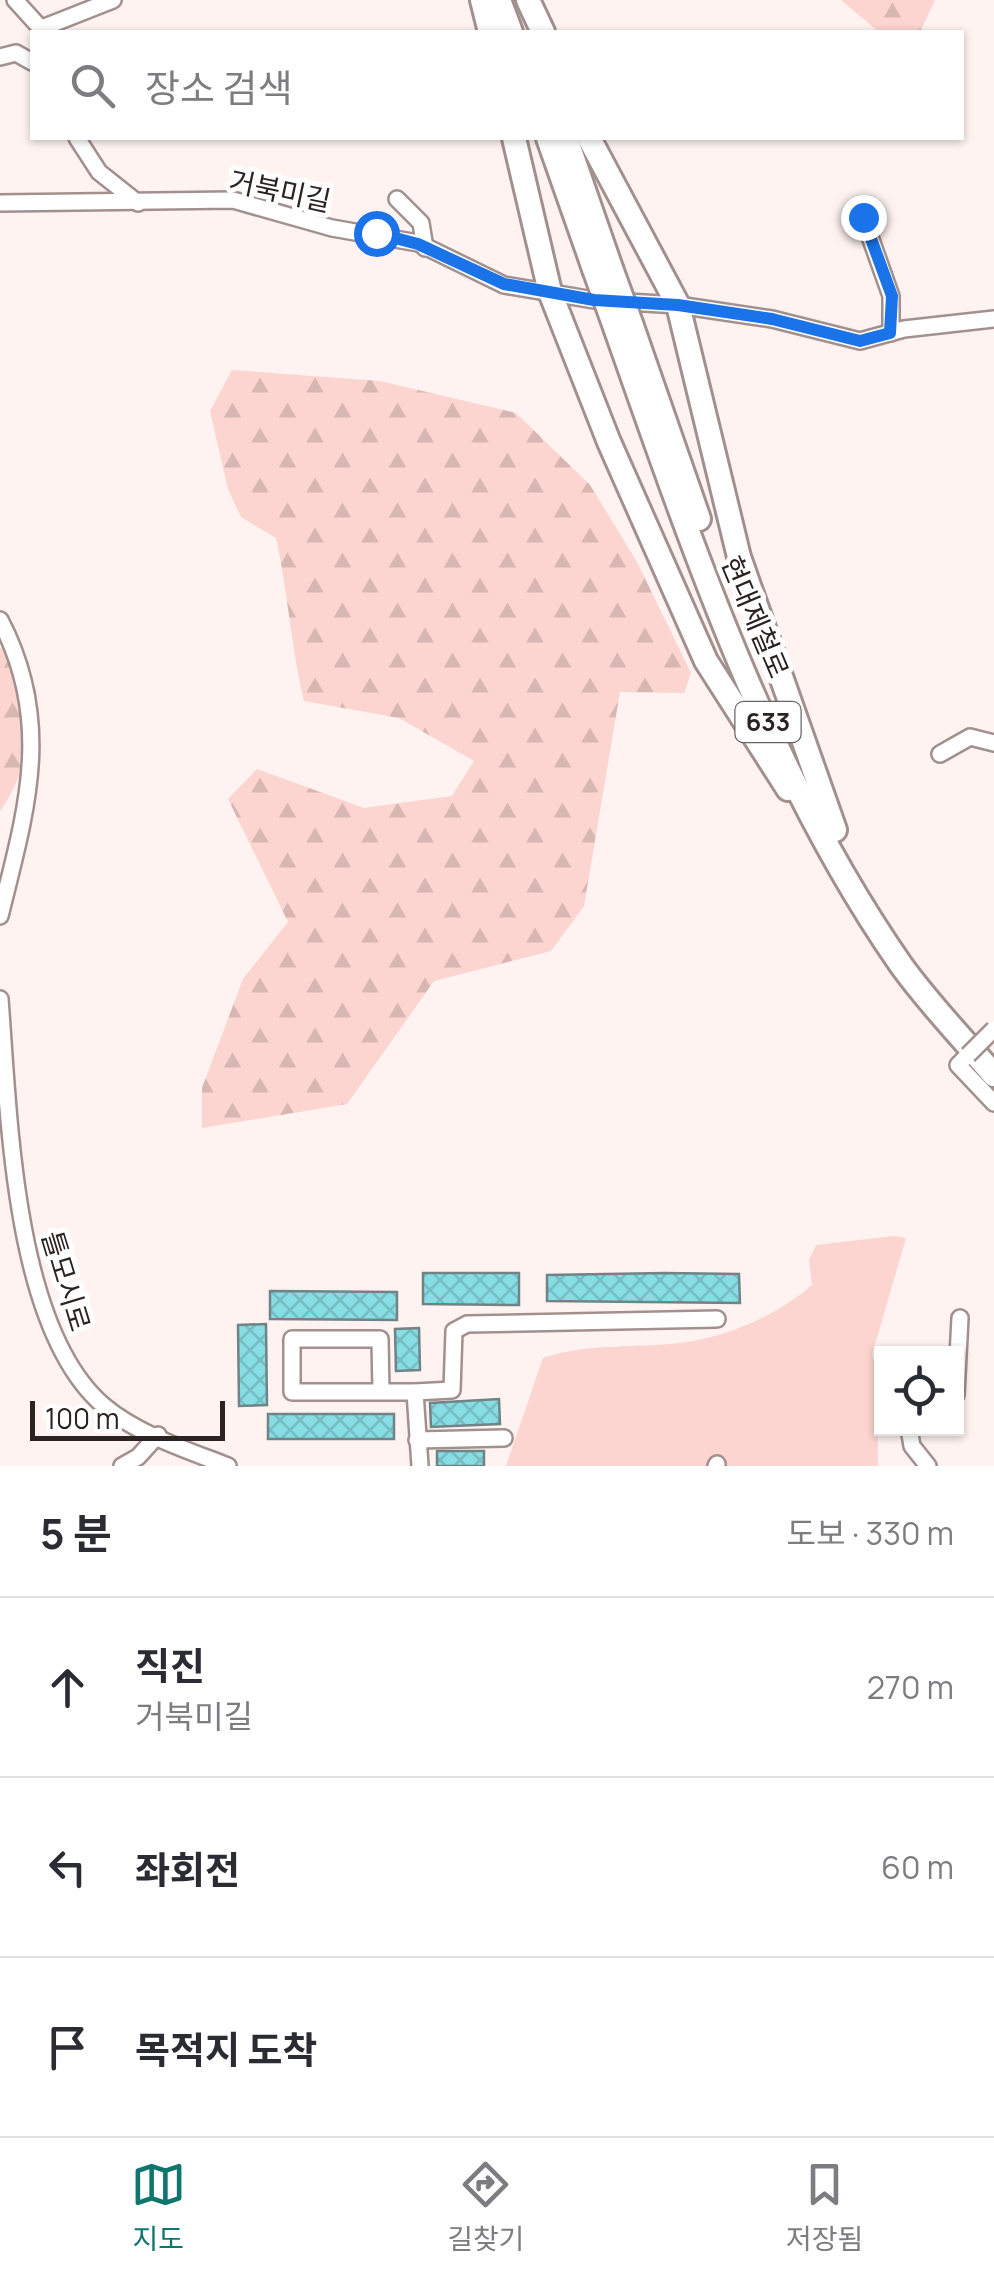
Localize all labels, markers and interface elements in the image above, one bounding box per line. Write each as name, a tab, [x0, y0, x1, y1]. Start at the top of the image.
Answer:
search box	[30, 30, 964, 140]
icon: search	[65, 58, 120, 113]
text: 장소 검색	[145, 61, 292, 113]
street label: 거북미길	[226, 161, 335, 219]
route end	[841, 195, 887, 241]
route start	[354, 211, 400, 257]
street label: 현대제철로	[713, 550, 799, 683]
road number: 633	[736, 702, 800, 742]
street label: 틀모시로	[34, 1226, 100, 1336]
map controls	[874, 1346, 964, 1436]
button: locate	[874, 1346, 964, 1436]
scale bar	[30, 1396, 225, 1440]
text: 100 m	[45, 1399, 119, 1437]
text: 5 분	[40, 1504, 112, 1562]
text: 도보 · 330 m	[787, 1511, 954, 1555]
text: 직진	[135, 1639, 205, 1691]
icon: ahead	[40, 1660, 95, 1715]
text: 270 m	[867, 1665, 954, 1709]
text: 거북미길	[135, 1694, 253, 1738]
icon: left	[40, 1840, 95, 1895]
text: 좌회전	[135, 1843, 240, 1895]
text: 60 m	[881, 1845, 954, 1889]
icon: arrive	[40, 2020, 95, 2075]
text: 목적지 도착	[135, 2023, 317, 2075]
tab: 지도	[131, 2157, 186, 2257]
tab: 길찾기	[447, 2157, 524, 2257]
tab: 저장됨	[786, 2157, 863, 2257]

